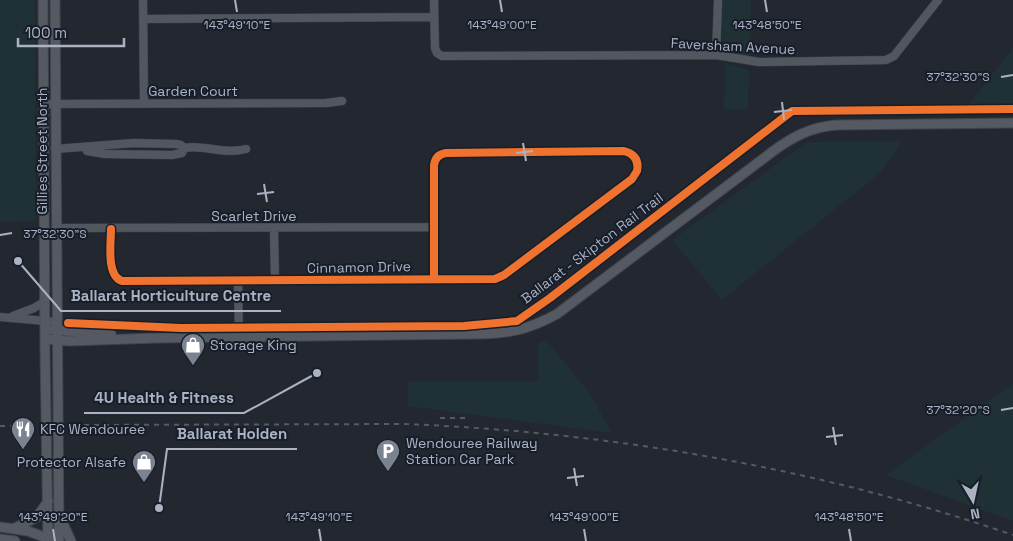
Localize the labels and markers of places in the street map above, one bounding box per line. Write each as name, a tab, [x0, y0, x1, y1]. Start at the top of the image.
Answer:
callout: Ballarat Horticulture Centre	[61, 281, 281, 311]
shop icon: Storage King	[180, 332, 206, 366]
place label: Storage King	[210, 336, 297, 354]
callout: 4U Health & Fitness	[84, 383, 244, 413]
restaurant icon: KFC Wendouree	[10, 416, 36, 450]
callout: Ballarat Holden	[167, 419, 297, 449]
place label: KFC Wendouree	[40, 420, 145, 438]
place label: Wendouree Railway Station Car Park	[406, 434, 538, 468]
parking icon: Wendouree Railway Station Car Park	[375, 438, 401, 472]
shop icon: Protector Alsafe	[131, 449, 157, 483]
place label: Protector Alsafe	[17, 453, 126, 471]

